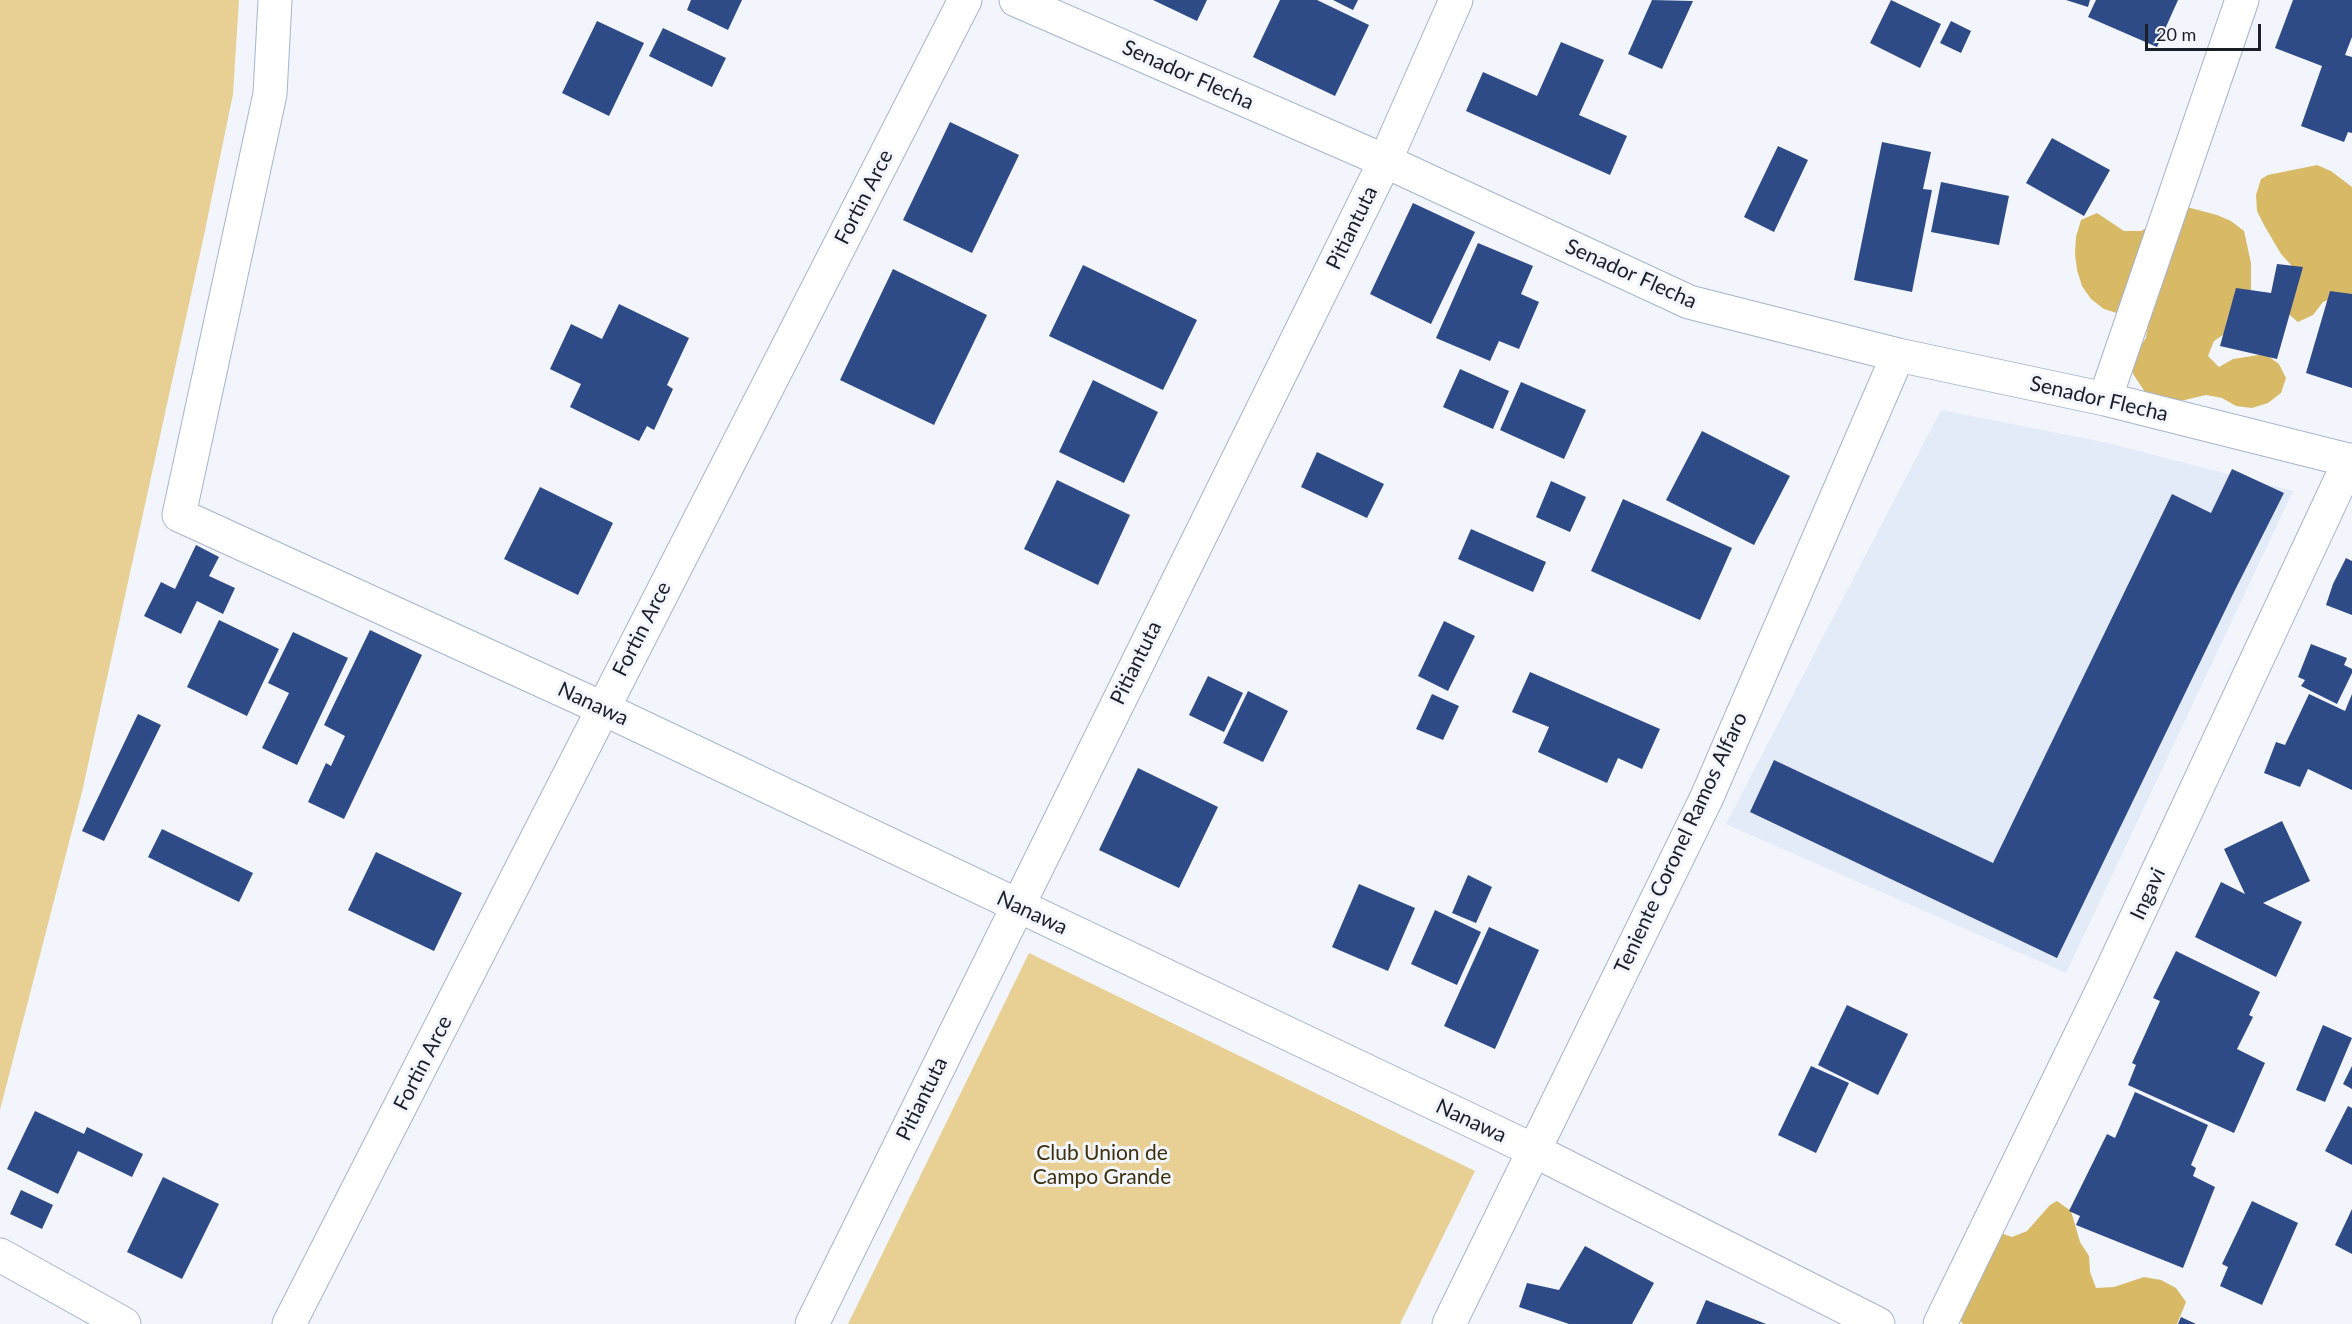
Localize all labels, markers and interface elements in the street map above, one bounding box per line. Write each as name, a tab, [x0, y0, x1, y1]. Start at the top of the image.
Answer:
scale bar	[2148, 12, 2264, 50]
text: 20 m	[2156, 23, 2196, 45]
street label: Senador Flecha	[1118, 35, 1258, 115]
street label: Fortin Arce	[829, 145, 899, 249]
street label: Pitiantuta	[1321, 182, 1383, 274]
street label: Senador Flecha	[1561, 234, 1701, 314]
street label: Senador Flecha	[2027, 371, 2171, 427]
street label: Fortin Arce	[607, 577, 677, 681]
street label: Pitiantuta	[1105, 617, 1167, 709]
street label: Nanawa	[554, 677, 632, 731]
street label: Teniente Coronel Ramos Alfaro	[1609, 708, 1753, 978]
street label: Ingavi	[2125, 864, 2171, 924]
street label: Nanawa	[993, 886, 1071, 940]
street label: Fortin Arce	[388, 1011, 458, 1115]
street label: Pitiantuta	[891, 1053, 953, 1145]
street label: Nanawa	[1432, 1094, 1510, 1148]
park label: Club Union de Campo Grande	[1033, 1140, 1171, 1190]

